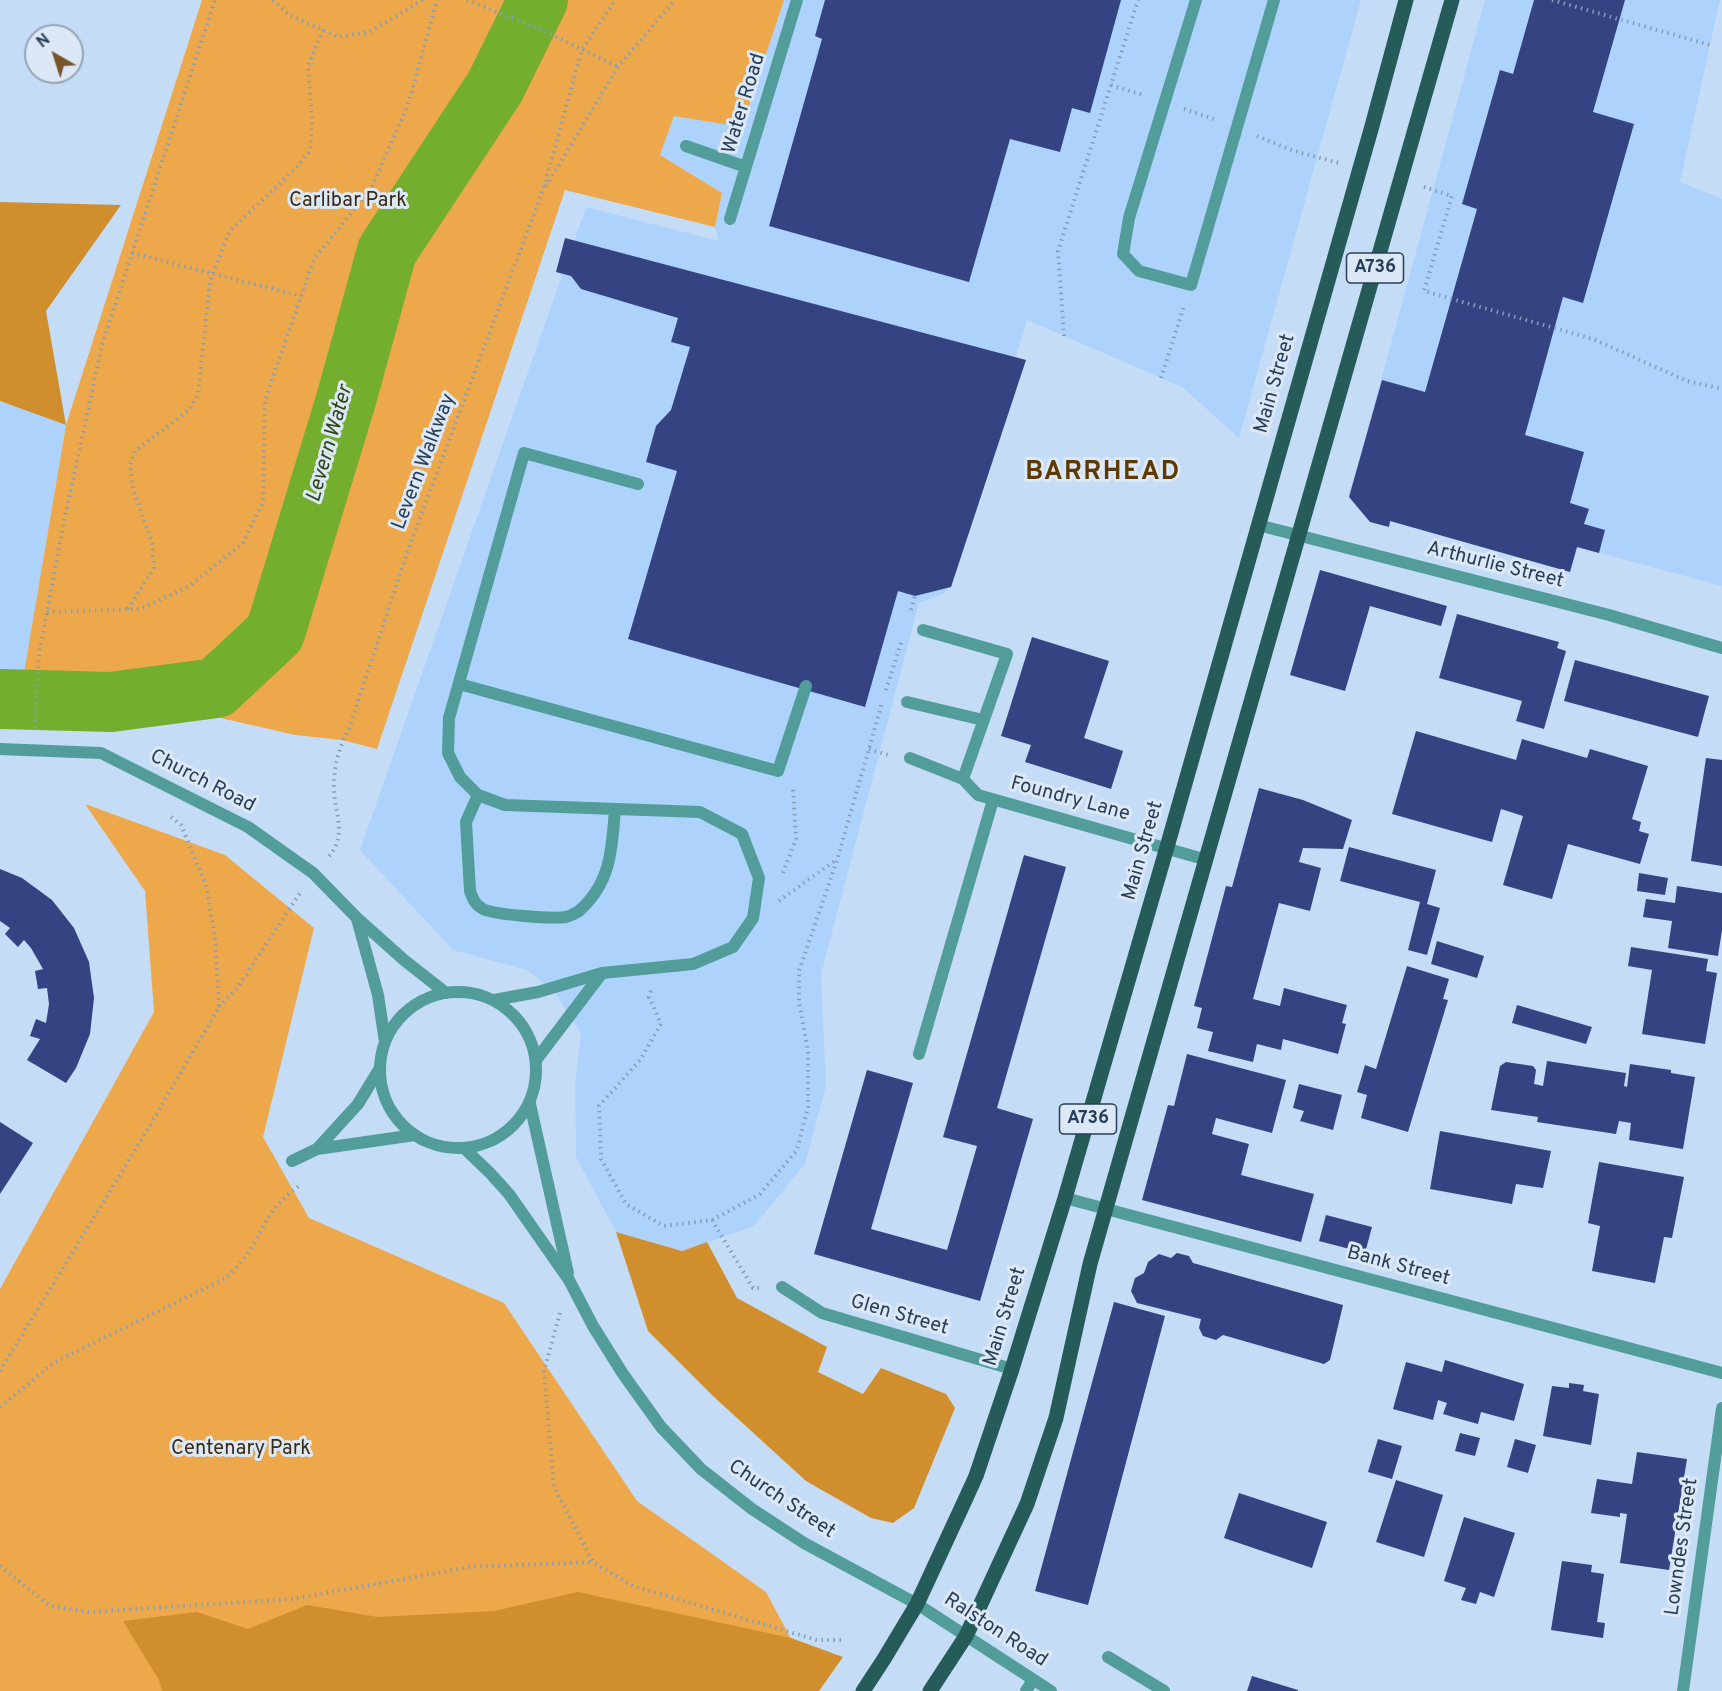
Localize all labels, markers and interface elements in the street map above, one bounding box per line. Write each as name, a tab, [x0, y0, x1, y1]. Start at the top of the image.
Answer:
north arrow	[24, 24, 84, 84]
text: N	[33, 30, 55, 53]
street label: Water Road	[718, 51, 772, 157]
park label: Carlibar Park	[289, 190, 407, 214]
road number: A736	[1346, 253, 1404, 283]
street label: Main Street	[1250, 332, 1302, 436]
water label: Levern Water	[302, 383, 360, 505]
street label: Levern Walkway	[388, 391, 462, 533]
district label: BARRHEAD	[1025, 458, 1181, 490]
street label: Arthurlie Street	[1424, 537, 1566, 595]
street label: Church Road	[145, 745, 259, 819]
street label: Foundry Lane	[1008, 773, 1132, 827]
street label: Main Street	[1118, 799, 1170, 903]
road number: A736	[1060, 1104, 1116, 1134]
street label: Bank Street	[1344, 1242, 1452, 1292]
street label: Main Street	[980, 1265, 1032, 1369]
street label: Glen Street	[847, 1291, 951, 1341]
park label: Centenary Park	[171, 1438, 311, 1462]
street label: Church Street	[723, 1455, 839, 1545]
street label: Lowndes Street	[1661, 1477, 1705, 1617]
street label: Ralston Road	[939, 1589, 1051, 1673]

